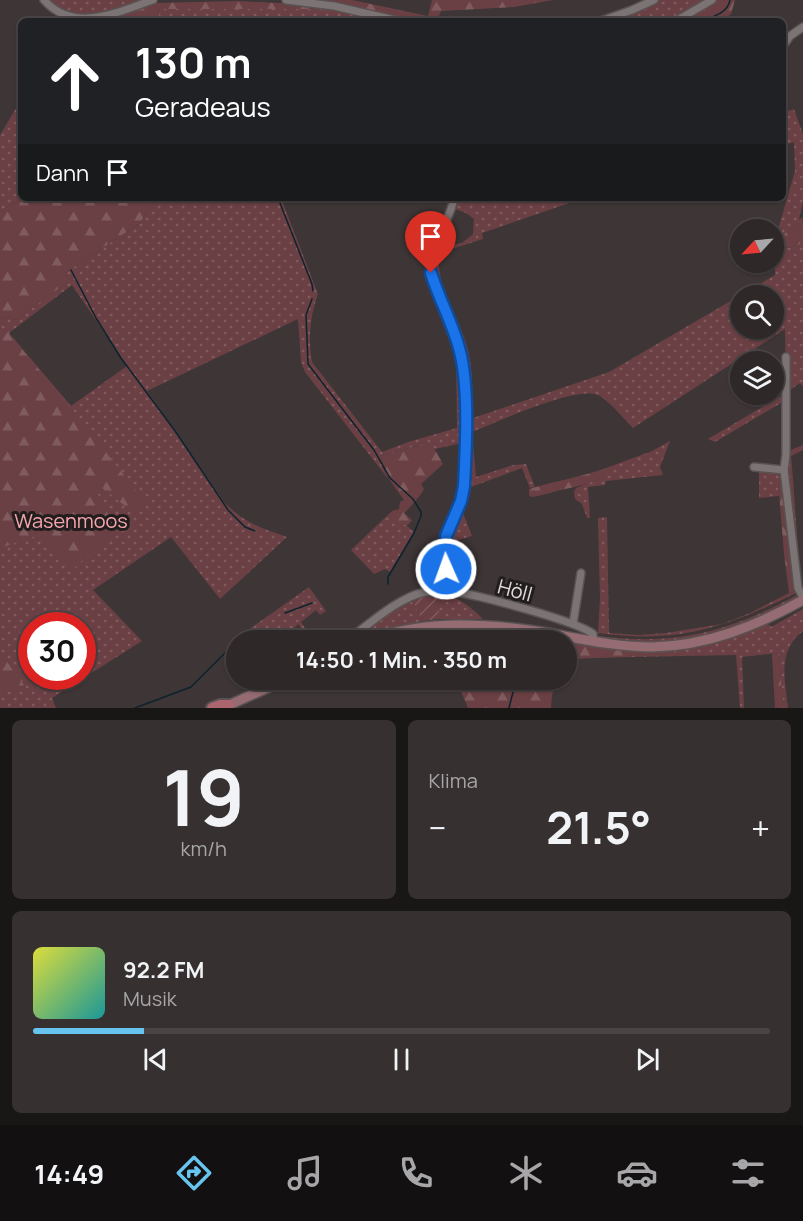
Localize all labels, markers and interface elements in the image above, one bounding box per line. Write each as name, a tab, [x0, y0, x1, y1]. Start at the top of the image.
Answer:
text: 130 m	[135, 33, 252, 91]
icon: ahead	[36, 42, 114, 120]
text: Geradeaus	[135, 88, 271, 125]
icon: arrive	[101, 156, 134, 189]
text: Dann	[36, 158, 89, 188]
pin	[405, 211, 456, 273]
north arrow	[730, 219, 784, 273]
map controls	[730, 219, 784, 405]
icon: arrive	[414, 220, 447, 253]
button: search	[730, 285, 784, 339]
button: layers	[730, 351, 784, 405]
park label: Wasenmoos	[14, 507, 128, 534]
position arrow	[414, 537, 478, 601]
street label: Höll	[495, 572, 535, 608]
speed limit sign: 30	[18, 612, 96, 690]
text: 14:50 · 1 Min. · 350 m	[296, 645, 507, 675]
text: 19	[162, 743, 245, 849]
text: Klima	[429, 767, 478, 794]
text: 21.5°	[546, 796, 651, 858]
text: −	[429, 805, 446, 850]
text: +	[751, 805, 770, 850]
text: km/h	[180, 835, 227, 862]
text: 92.2 FM	[123, 955, 204, 985]
text: Musik	[123, 985, 177, 1012]
icon: previous	[139, 1043, 172, 1076]
icon: pause	[385, 1043, 418, 1076]
icon: next	[631, 1043, 664, 1076]
icon: directions	[173, 1152, 215, 1194]
icon: music	[284, 1152, 326, 1194]
icon: phone	[395, 1152, 437, 1194]
icon: climate	[505, 1152, 547, 1194]
icon: car	[616, 1152, 658, 1194]
icon: filters	[727, 1152, 769, 1194]
text: 14:49	[34, 1155, 104, 1192]

